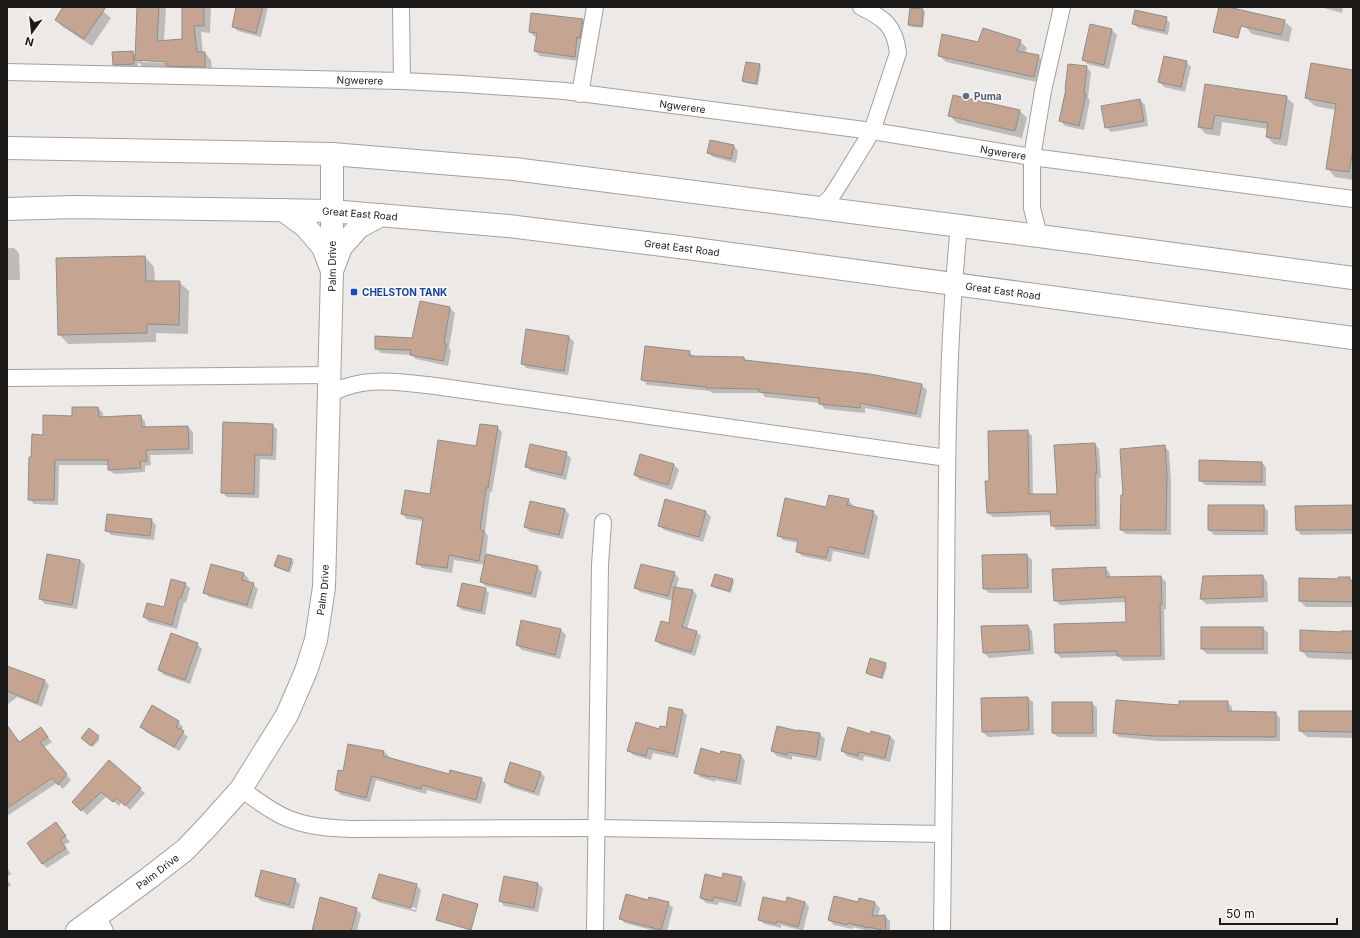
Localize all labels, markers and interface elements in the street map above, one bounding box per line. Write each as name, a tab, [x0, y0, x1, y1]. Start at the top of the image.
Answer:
north arrow	[12, 12, 52, 52]
text: N	[24, 34, 35, 50]
street label: Ngwerere	[337, 74, 383, 87]
place label: Puma	[974, 90, 1002, 102]
marker: Puma	[961, 91, 971, 101]
street label: Ngwerere	[659, 97, 707, 115]
street label: Ngwerere	[979, 143, 1027, 162]
street label: Great East Road	[322, 205, 398, 223]
street label: Great East Road	[644, 237, 720, 258]
street label: Palm Drive	[325, 241, 338, 292]
street label: Great East Road	[965, 280, 1041, 302]
place label: CHELSTON TANK	[362, 286, 447, 298]
marker: CHELSTON TANK	[349, 287, 359, 297]
street label: Palm Drive	[314, 564, 331, 616]
street label: Palm Drive	[133, 851, 181, 892]
scale bar	[1220, 900, 1337, 926]
text: 50 m	[1226, 906, 1255, 921]

